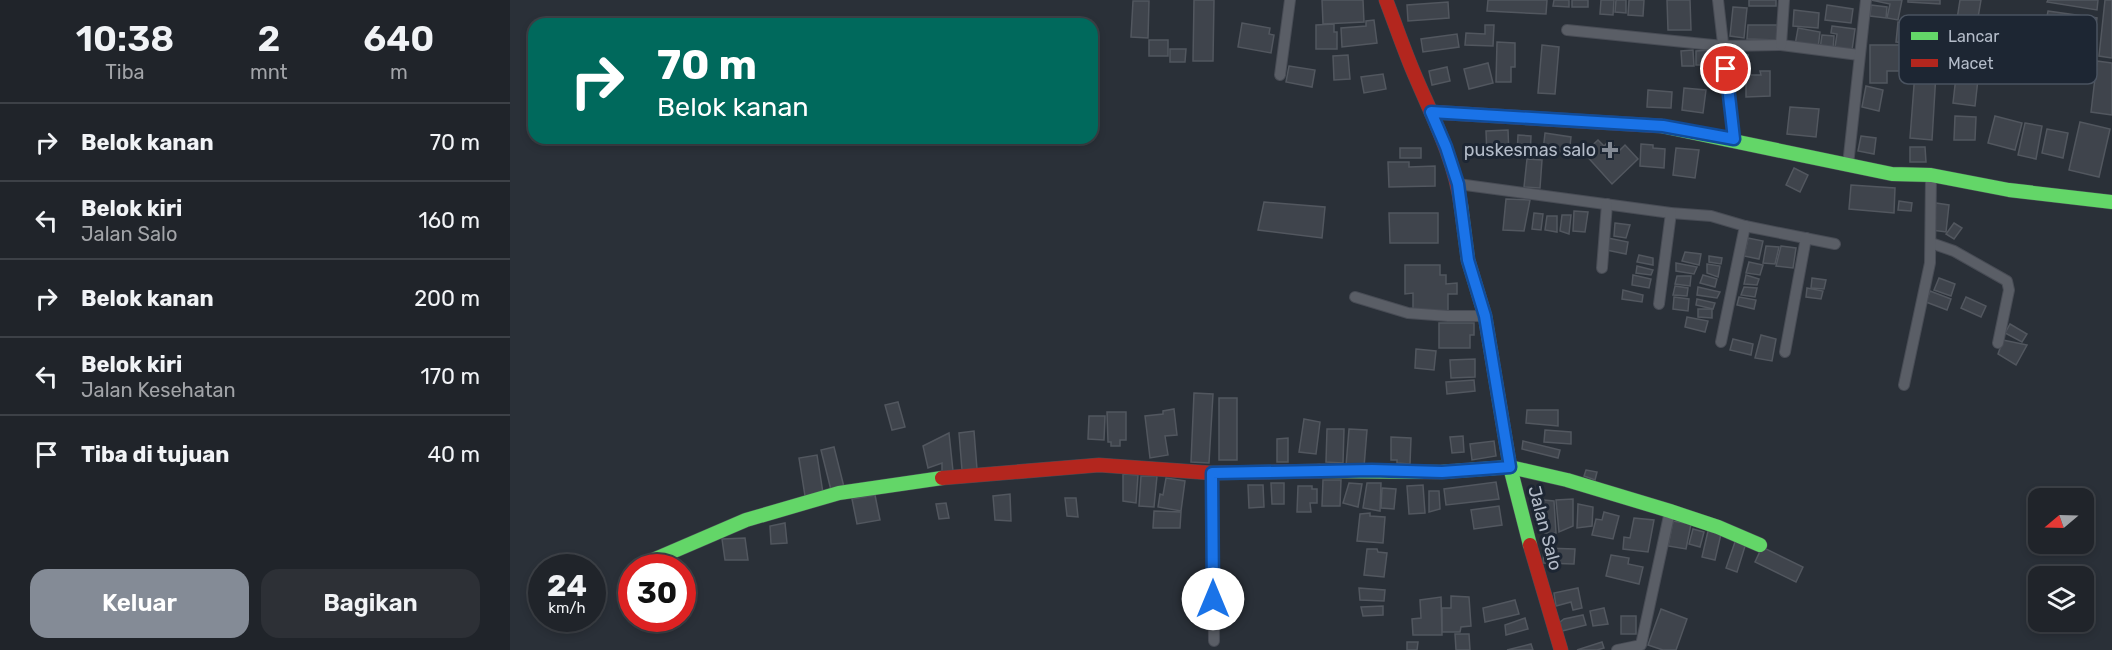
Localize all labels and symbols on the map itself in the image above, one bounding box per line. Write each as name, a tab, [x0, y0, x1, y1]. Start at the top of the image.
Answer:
legend	[1899, 15, 2097, 84]
text: Lancar	[1948, 27, 1999, 46]
pin	[1700, 43, 1751, 94]
text: Macet	[1948, 54, 1994, 73]
place label: puskesmas salo	[1464, 139, 1596, 161]
marker: puskesmas salo	[1601, 141, 1619, 159]
street label: Jalan Salo	[1523, 483, 1567, 573]
north arrow	[2028, 488, 2094, 554]
speed limit sign: 30	[618, 554, 696, 632]
position arrow	[1181, 567, 1245, 631]

